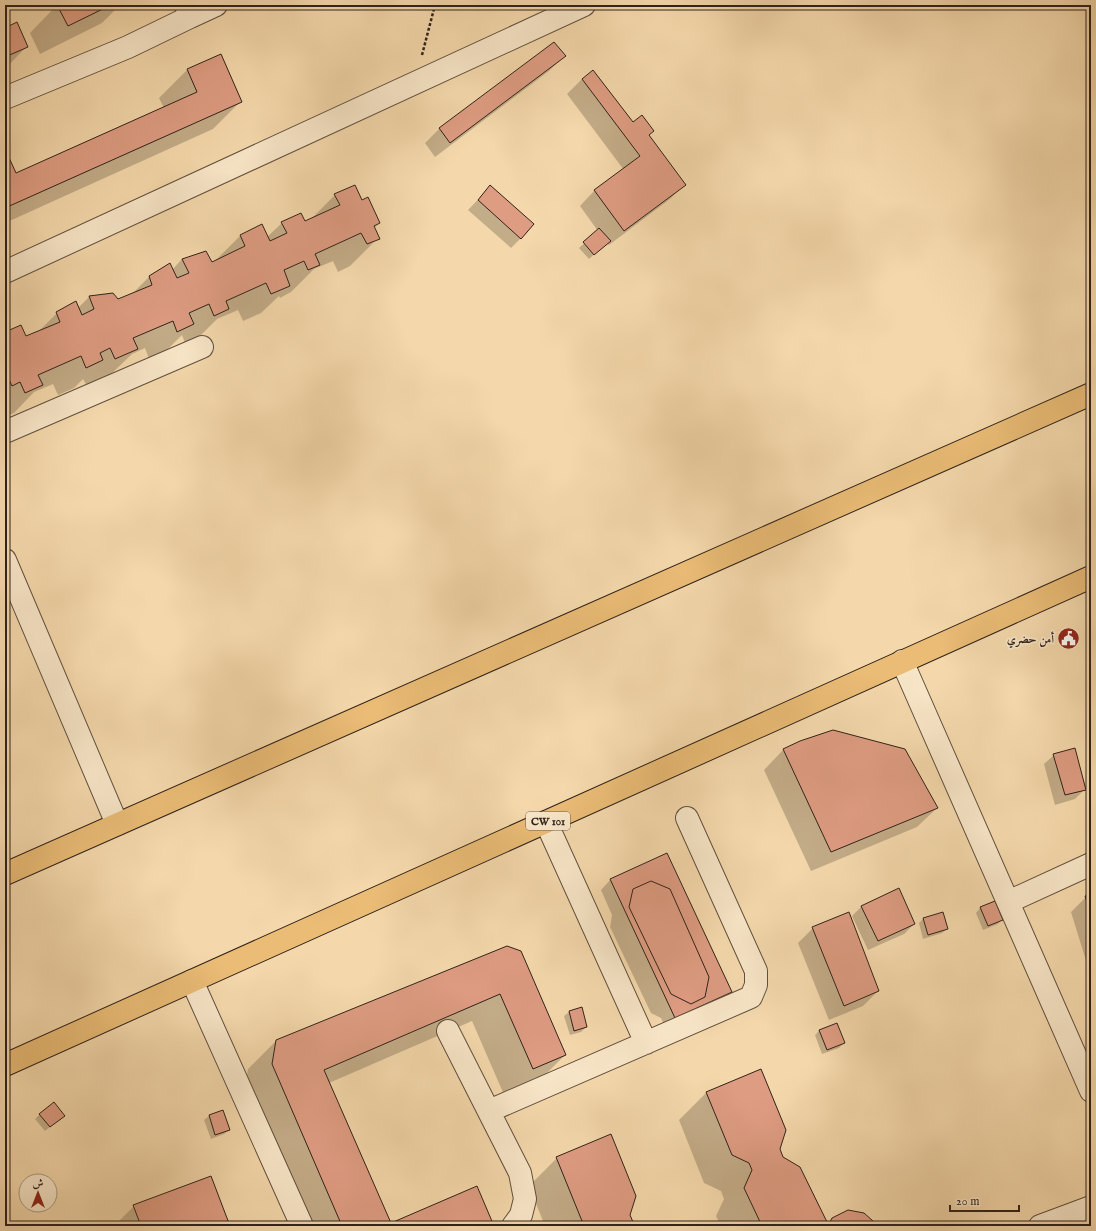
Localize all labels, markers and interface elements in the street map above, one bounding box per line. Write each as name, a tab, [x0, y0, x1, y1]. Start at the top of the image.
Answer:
public building icon: أمن حضري	[1056, 626, 1082, 652]
place label: أمن حضري	[1007, 631, 1054, 649]
road number: CW 101	[526, 812, 570, 830]
north arrow	[18, 1173, 58, 1213]
text: ش	[33, 1177, 44, 1191]
scale bar	[950, 1187, 1019, 1213]
text: 20 m	[956, 1194, 979, 1209]

